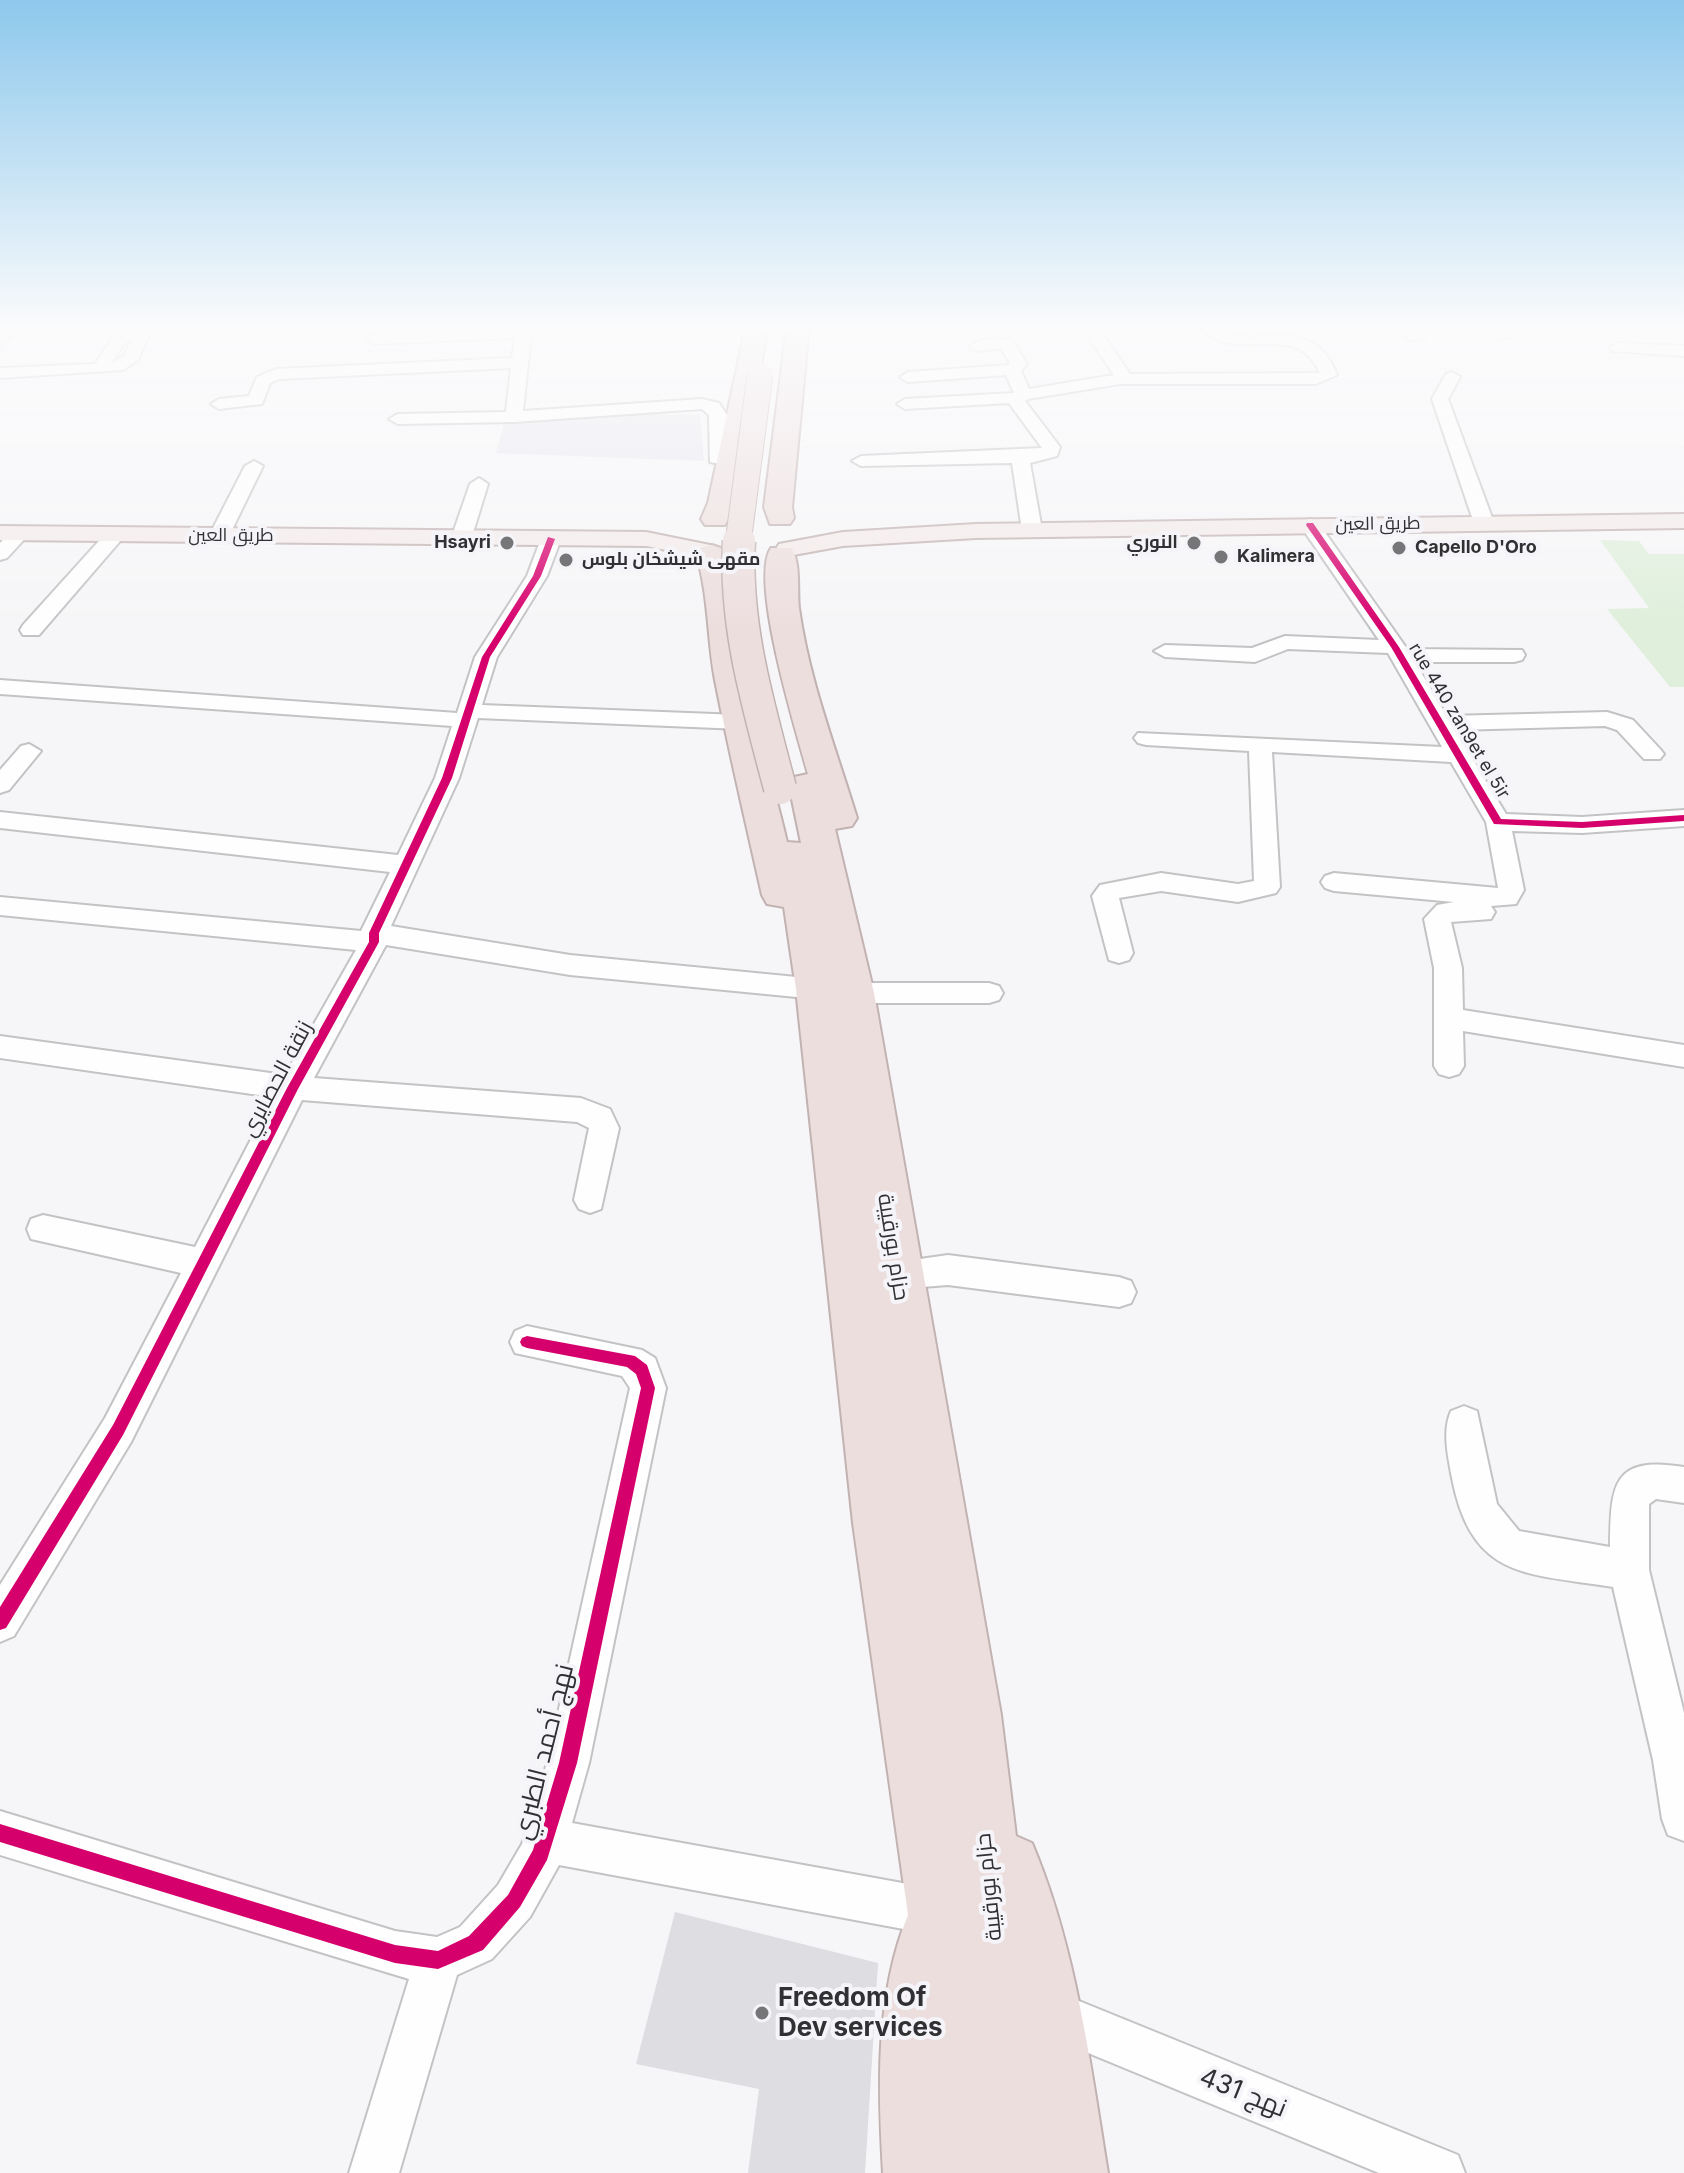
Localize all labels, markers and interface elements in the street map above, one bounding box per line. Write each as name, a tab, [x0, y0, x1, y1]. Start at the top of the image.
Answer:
street label: طريق العين	[1335, 512, 1421, 536]
street label: طريق العين	[188, 525, 274, 547]
place label: Hsayri	[434, 532, 491, 554]
place label: النوري	[1126, 532, 1178, 554]
marker: Hsayri	[498, 534, 516, 552]
marker: النوري	[1185, 534, 1203, 552]
place label: Capello D'Oro	[1415, 537, 1537, 559]
marker: Capello D'Oro	[1390, 539, 1408, 557]
place label: Kalimera	[1237, 546, 1315, 568]
marker: Kalimera	[1212, 548, 1230, 566]
place label: مقهى شيشخان بلوس	[582, 549, 760, 571]
marker: مقهى شيشخان بلوس	[557, 551, 575, 569]
street label: rue 440 zan9et el 5ir	[1404, 639, 1514, 803]
street label: زنقة الحصايري	[235, 1017, 319, 1141]
street label: حزام بورقيبة	[872, 1192, 914, 1302]
street label: نهج أحمد الطبري	[507, 1661, 581, 1843]
street label: حزام بورقيبة	[970, 1832, 1008, 1942]
place label: Freedom Of Dev services	[778, 1982, 943, 2044]
marker: Freedom Of Dev services	[753, 2004, 771, 2022]
street label: نهج 431	[1195, 2061, 1291, 2125]

